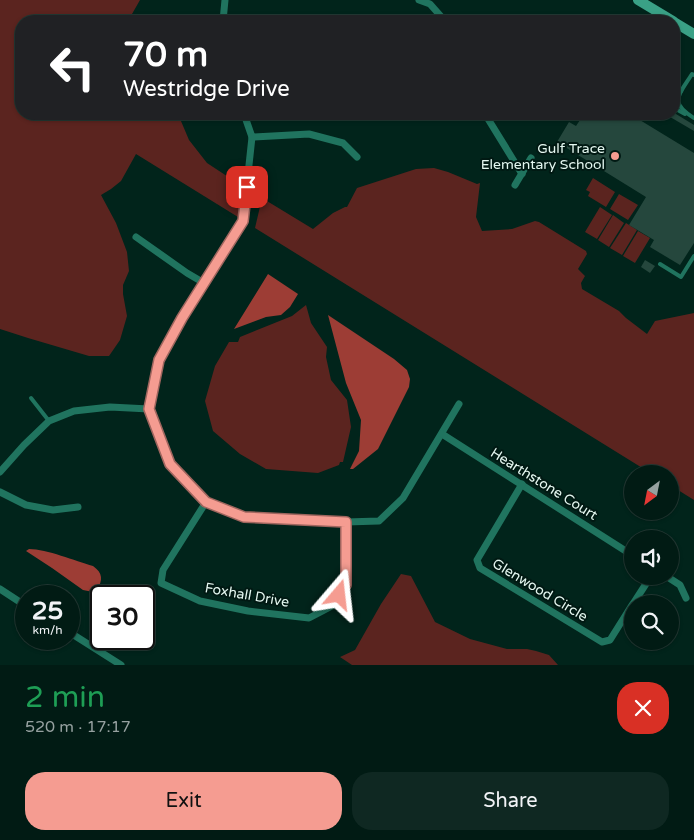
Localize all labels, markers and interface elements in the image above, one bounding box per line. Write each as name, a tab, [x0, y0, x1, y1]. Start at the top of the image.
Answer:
text: 70 m	[123, 34, 208, 76]
icon: left	[40, 35, 105, 100]
text: Westridge Drive	[123, 76, 290, 102]
place label: Gulf Trace Elementary School	[481, 140, 605, 173]
marker: Gulf Trace Elementary School	[609, 150, 621, 162]
pin	[226, 166, 268, 208]
icon: arrive	[233, 173, 261, 201]
street label: Hearthstone Court	[487, 444, 601, 524]
north arrow	[624, 465, 679, 520]
map controls	[624, 465, 679, 650]
button: sound	[624, 530, 679, 585]
street label: Glenwood Circle	[489, 555, 591, 625]
position arrow	[312, 568, 364, 620]
street label: Foxhall Drive	[204, 579, 291, 611]
speed limit sign: 30	[90, 585, 155, 650]
button: search	[624, 595, 679, 650]
text: 25	[32, 596, 63, 626]
text: km/h	[32, 623, 63, 637]
text: 2 min	[25, 679, 105, 716]
button: close	[617, 682, 669, 734]
text: 520 m · 17:17	[25, 717, 131, 737]
button: Exit	[25, 772, 342, 830]
button: Share	[352, 772, 669, 830]

